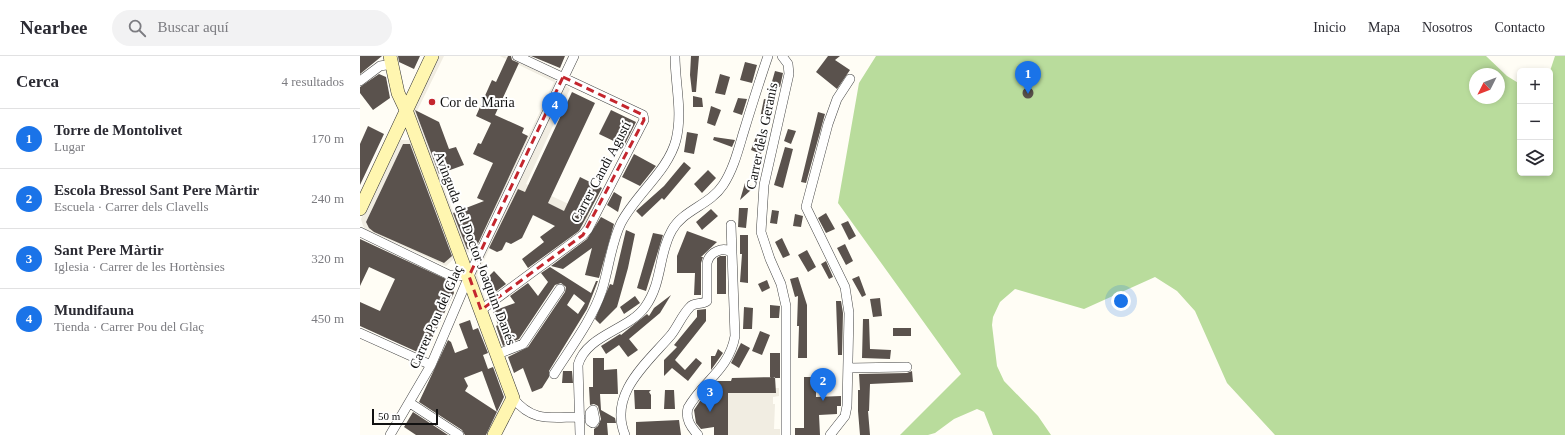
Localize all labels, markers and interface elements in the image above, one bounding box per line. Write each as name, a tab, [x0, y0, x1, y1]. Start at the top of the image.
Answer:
search box	[112, 10, 392, 46]
text: Nearbee	[20, 17, 88, 38]
icon: search	[126, 17, 148, 39]
text: Buscar aquí	[158, 19, 229, 35]
text: Inicio	[1313, 20, 1346, 35]
text: Mapa	[1368, 20, 1400, 35]
text: Nosotros	[1422, 20, 1472, 35]
text: Contacto	[1494, 20, 1545, 35]
pin: 1	[1015, 61, 1041, 94]
north arrow	[1469, 68, 1505, 104]
map controls	[1517, 68, 1553, 176]
button: +	[1517, 68, 1553, 104]
text: Cerca	[16, 72, 59, 91]
text: 4 resultados	[282, 74, 344, 89]
street label: Carrer dels Geranis	[743, 81, 781, 191]
pin: 4	[542, 92, 568, 125]
place label: Cor de Maria	[440, 95, 515, 110]
marker: Cor de Maria	[427, 97, 437, 107]
button: −	[1517, 104, 1553, 140]
street label: Carrer Candi Agustí	[568, 119, 634, 225]
text: Torre de Montolivet	[54, 122, 182, 138]
text: 1	[26, 131, 32, 146]
text: 170 m	[311, 131, 344, 146]
text: Lugar	[54, 139, 85, 154]
button: layers	[1517, 140, 1553, 176]
street label: Avinguda del Doctor Joaquim Danés	[431, 149, 519, 347]
text: Escola Bressol Sant Pere Màrtir	[54, 182, 259, 198]
text: 2	[26, 191, 32, 206]
text: 240 m	[311, 191, 344, 206]
text: Escuela · Carrer dels Clavells	[54, 199, 209, 214]
text: Sant Pere Màrtir	[54, 242, 164, 258]
text: 3	[26, 251, 32, 266]
text: 320 m	[311, 251, 344, 266]
text: Iglesia · Carrer de les Hortènsies	[54, 259, 225, 274]
street label: Carrer Pou del Glaç	[406, 263, 466, 371]
your location	[1111, 291, 1131, 311]
text: Mundifauna	[54, 302, 134, 318]
text: 4	[26, 311, 32, 326]
text: 450 m	[311, 311, 344, 326]
text: Tienda · Carrer Pou del Glaç	[54, 319, 204, 334]
pin: 2	[810, 368, 836, 401]
pin: 3	[697, 379, 723, 412]
scale bar	[372, 407, 438, 426]
text: 50 m	[378, 410, 400, 422]

